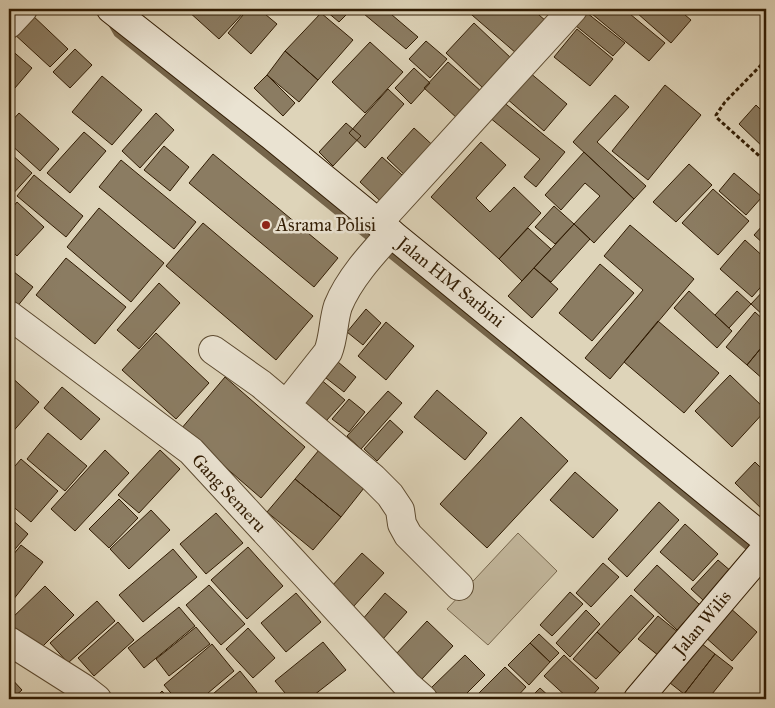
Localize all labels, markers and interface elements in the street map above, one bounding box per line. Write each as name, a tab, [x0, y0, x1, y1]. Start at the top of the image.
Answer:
place label: Asrama Polisi	[275, 214, 376, 236]
marker: Asrama Polisi	[260, 219, 272, 231]
street label: Jalan HM Sarbini	[391, 231, 509, 333]
street label: Gang Semeru	[186, 449, 271, 538]
street label: Jalan Wilis	[667, 586, 737, 662]

